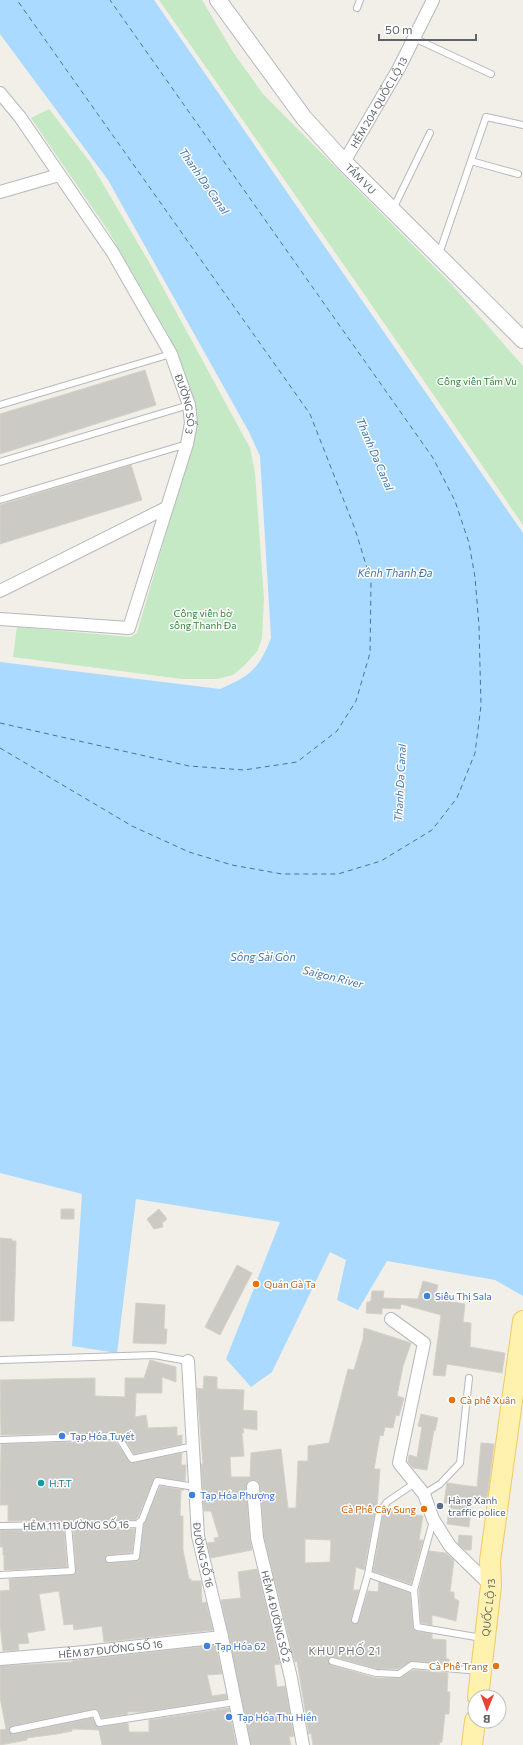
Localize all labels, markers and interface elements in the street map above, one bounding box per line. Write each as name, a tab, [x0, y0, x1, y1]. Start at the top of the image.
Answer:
scale bar	[379, 16, 476, 42]
text: 50 m	[385, 22, 413, 36]
street label: HẺM 204 QUỐC LỘ 13	[348, 55, 410, 150]
water label: Thanh Da Canal	[177, 145, 232, 217]
street label: TẦM VU	[343, 161, 378, 196]
street label: ĐƯỜNG SỐ 3	[172, 371, 198, 436]
park label: Công viên Tầm Vu	[437, 375, 517, 387]
water label: Thanh Da Canal	[354, 415, 397, 492]
water label: Kênh Thanh Đa	[357, 566, 433, 579]
park label: Công viên bờ sông Thanh Đa	[170, 607, 236, 631]
water label: Thanh Da Canal	[391, 744, 408, 822]
water label: Sông Sài Gòn	[230, 950, 296, 963]
water label: Saigon River	[302, 963, 365, 990]
place label: Quán Gà Ta	[264, 1278, 316, 1290]
marker: Quán Gà Ta	[251, 1279, 261, 1289]
place label: Siêu Thị Sala	[435, 1290, 492, 1302]
marker: Siêu Thị Sala	[422, 1291, 432, 1301]
place label: Cà phê Xuân	[460, 1394, 516, 1406]
marker: Cà phê Xuân	[447, 1395, 457, 1405]
place label: Tạp Hóa Tuyết	[70, 1430, 135, 1442]
marker: Tạp Hóa Tuyết	[57, 1431, 67, 1441]
place label: H.T.T	[49, 1477, 72, 1489]
marker: H.T.T	[36, 1478, 46, 1488]
place label: Tạp Hóa Phượng	[200, 1489, 276, 1501]
marker: Tạp Hóa Phượng	[187, 1490, 197, 1500]
place label: Hàng Xanh traffic police	[448, 1494, 506, 1518]
marker: Hàng Xanh traffic police	[435, 1501, 445, 1511]
place label: Cà Phê Cây Sung	[341, 1503, 417, 1515]
marker: Cà Phê Cây Sung	[419, 1504, 429, 1514]
street label: HẺM 111 ĐƯỜNG SỐ 16	[23, 1517, 129, 1532]
street label: ĐƯỜNG SỐ 16	[191, 1521, 216, 1589]
street label: HẺM 4 ĐƯỜNG SỐ 2	[259, 1569, 293, 1664]
street label: QUỐC LỘ 13	[479, 1578, 497, 1637]
street label: HẺM 87 ĐƯỜNG SỐ 16	[58, 1638, 163, 1660]
place label: Tạp Hóa 62	[215, 1640, 266, 1652]
marker: Tạp Hóa 62	[202, 1641, 212, 1651]
district label: KHU PHỐ 21	[309, 1642, 381, 1657]
place label: Cà Phê Trang	[429, 1660, 489, 1672]
marker: Cà Phê Trang	[491, 1661, 501, 1671]
north arrow	[467, 1689, 507, 1729]
place label: Tạp Hóa Thu Hiền	[237, 1711, 317, 1723]
marker: Tạp Hóa Thu Hiền	[224, 1712, 234, 1722]
text: B	[483, 1713, 491, 1726]

